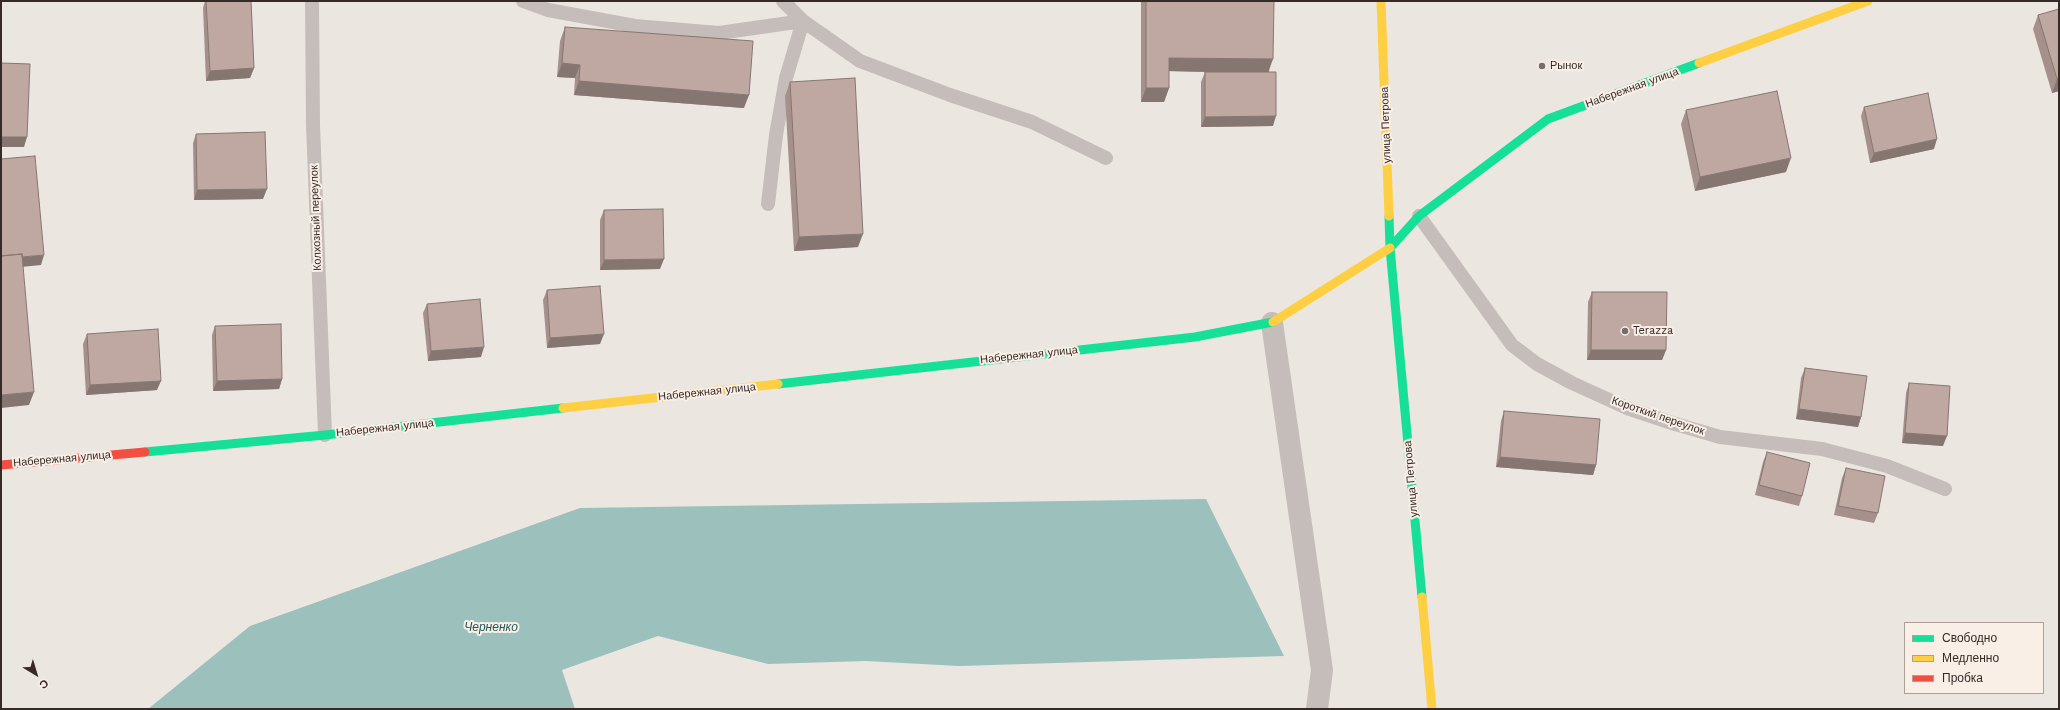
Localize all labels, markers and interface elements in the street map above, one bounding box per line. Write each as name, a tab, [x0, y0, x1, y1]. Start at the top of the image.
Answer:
place label: Рынок	[1550, 59, 1582, 73]
marker: Рынок	[1537, 61, 1547, 71]
street label: Набережная улица	[1584, 65, 1680, 111]
street label: улица Петрова	[1378, 86, 1394, 164]
street label: Колхозный переулок	[308, 165, 324, 271]
place label: Terazza	[1633, 324, 1673, 338]
marker: Terazza	[1620, 326, 1630, 336]
street label: Набережная улица	[980, 343, 1078, 367]
street label: Набережная улица	[658, 380, 756, 404]
street label: Короткий переулок	[1610, 394, 1706, 438]
street label: Набережная улица	[336, 416, 434, 440]
street label: улица Петрова	[1401, 440, 1421, 518]
street label: Набережная улица	[13, 448, 111, 470]
water label: Черненко	[464, 620, 518, 634]
legend	[1904, 622, 2044, 694]
text: Свободно	[1942, 631, 1997, 645]
text: Медленно	[1942, 651, 1999, 665]
north arrow	[16, 654, 56, 694]
text: Пробка	[1942, 671, 1983, 685]
text: С	[37, 676, 51, 691]

